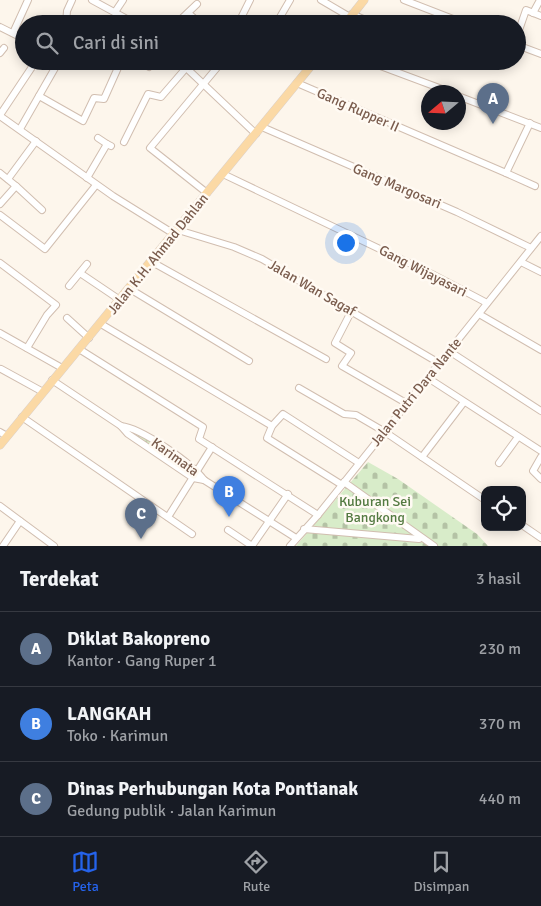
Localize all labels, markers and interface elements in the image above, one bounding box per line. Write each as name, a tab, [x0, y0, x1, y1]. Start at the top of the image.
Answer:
search box	[15, 15, 526, 70]
icon: search	[33, 29, 61, 57]
text: Cari di sini	[73, 31, 159, 55]
pin: A	[477, 83, 509, 124]
street label: Gang Rupper II	[314, 84, 402, 136]
north arrow	[421, 85, 466, 130]
street label: Gang Margosari	[350, 160, 444, 212]
street label: Jalan K.H. Ahmad Dahlan	[104, 190, 212, 318]
your location	[333, 230, 359, 256]
street label: Gang Wijayasari	[376, 241, 470, 301]
street label: Jalan Wan Sagaf	[265, 256, 360, 321]
street label: Jalan Putri Dara Nante	[367, 334, 465, 450]
street label: Karimata	[148, 434, 202, 480]
pin: B	[213, 476, 245, 517]
map controls	[481, 486, 526, 531]
button: locate	[481, 486, 526, 531]
park label: Kuburan Sei Bangkong	[339, 493, 411, 526]
pin: C	[125, 498, 157, 539]
text: Terdekat	[20, 566, 99, 592]
text: 3 hasil	[476, 569, 521, 589]
text: Diklat Bakopreno	[67, 627, 210, 651]
text: A	[31, 639, 41, 659]
text: 230 m	[479, 639, 521, 659]
text: Kantor · Gang Ruper 1	[67, 651, 217, 671]
text: LANGKAH	[67, 702, 152, 726]
text: B	[31, 714, 41, 734]
text: 370 m	[479, 714, 521, 734]
text: Toko · Karimun	[67, 726, 168, 746]
text: Dinas Perhubungan Kota Pontianak	[67, 777, 358, 801]
text: C	[31, 789, 41, 809]
text: 440 m	[479, 789, 521, 809]
text: Gedung publik · Jalan Karimun	[67, 801, 276, 821]
tab: Peta	[71, 848, 99, 895]
tab: Rute	[242, 848, 270, 895]
tab: Disimpan	[413, 848, 470, 895]

